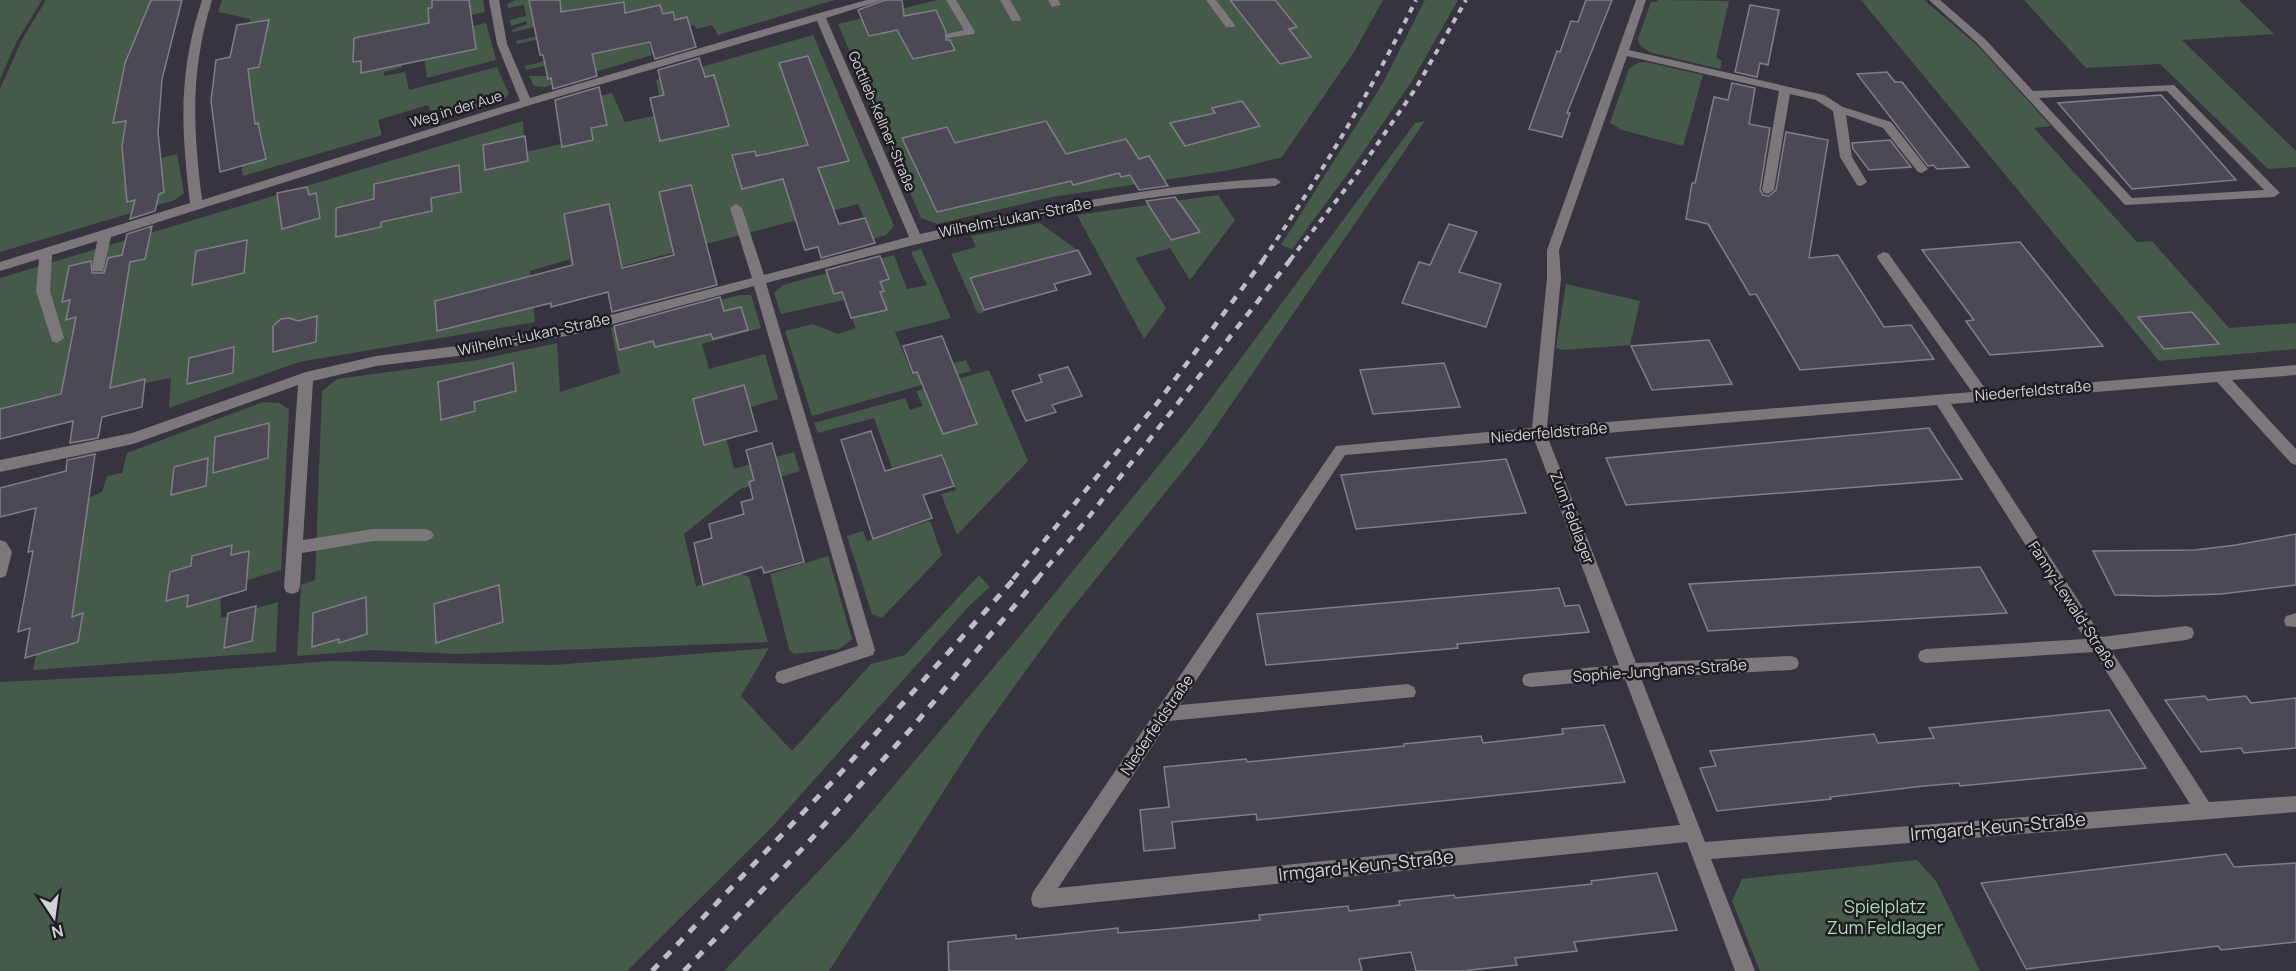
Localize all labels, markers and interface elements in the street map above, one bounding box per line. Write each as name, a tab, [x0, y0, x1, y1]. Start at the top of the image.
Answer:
street label: Gottlieb-Kellner-Straße	[844, 48, 921, 194]
street label: Weg in der Aue	[407, 85, 504, 132]
street label: Wilhelm-Lukan-Straße	[937, 192, 1093, 243]
street label: Wilhelm-Lukan-Straße	[456, 308, 612, 361]
street label: Niederfeldstraße	[1974, 375, 2092, 406]
street label: Niederfeldstraße	[1490, 417, 1608, 448]
street label: Zum Feldlager	[1545, 469, 1600, 568]
street label: Fanny-Lewald-Straße	[2023, 537, 2122, 673]
street label: Sophie-Junghans-Straße	[1572, 654, 1748, 687]
street label: Niederfeldstraße	[1115, 670, 1198, 779]
street label: Irmgard-Keun-Straße	[1909, 806, 2087, 846]
street label: Irmgard-Keun-Straße	[1277, 844, 1455, 886]
north arrow	[24, 887, 84, 947]
park label: Spielplatz Zum Feldlager	[1827, 894, 1944, 939]
text: N	[49, 920, 65, 944]

